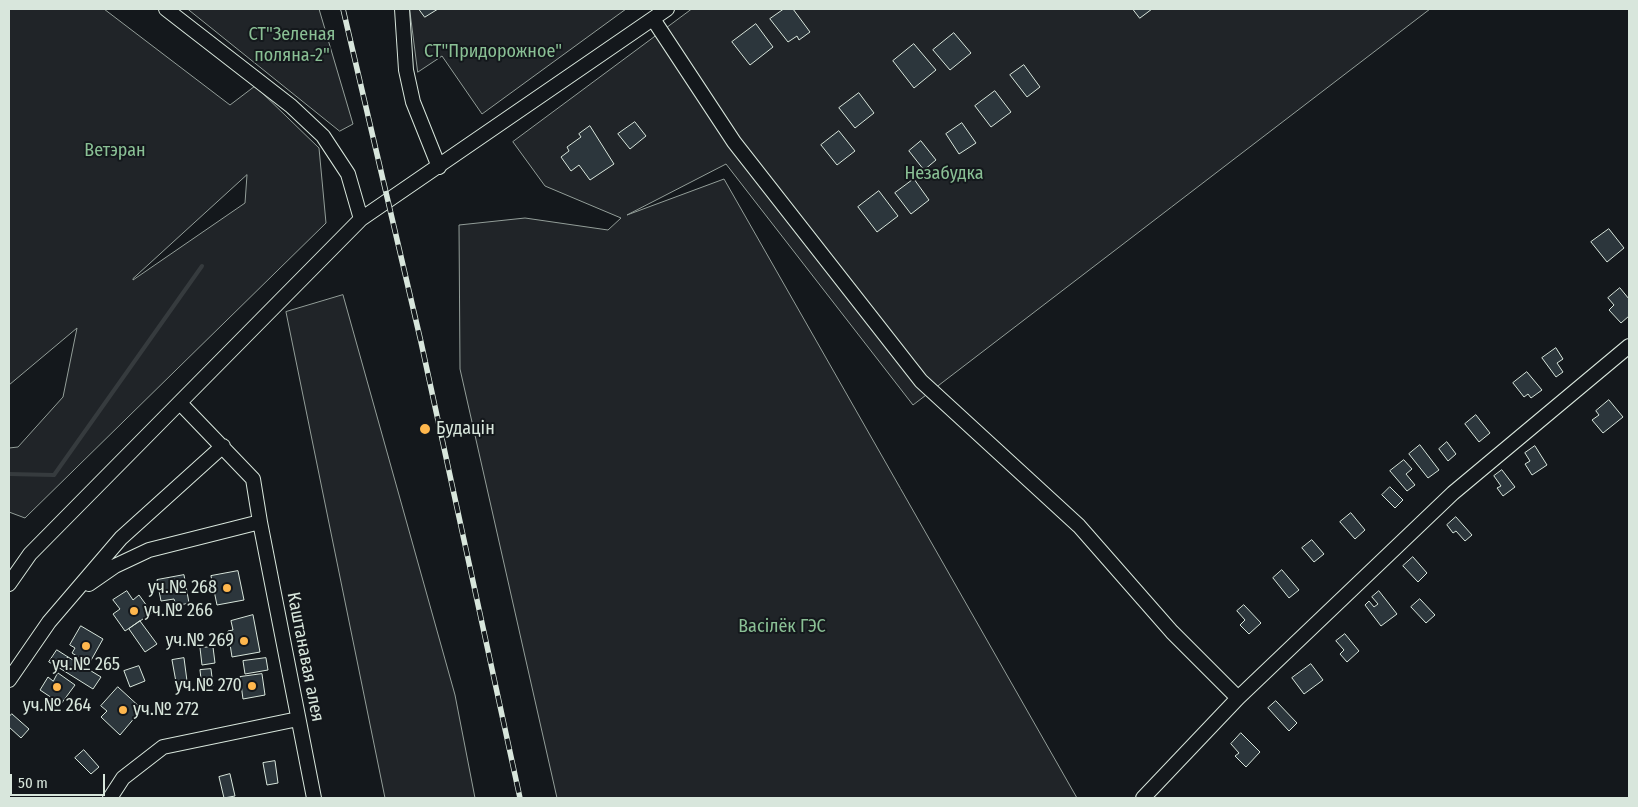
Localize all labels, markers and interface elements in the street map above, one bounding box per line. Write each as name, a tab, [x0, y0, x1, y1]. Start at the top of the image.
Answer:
park label: СТ"Зеленая поляна-2"	[248, 24, 336, 66]
park label: СТ"Придорожное"	[424, 41, 562, 63]
park label: Ветэран	[84, 140, 146, 162]
park label: Незабудка	[904, 163, 984, 185]
place label: Будацін	[436, 418, 495, 440]
marker: Будацін	[418, 422, 432, 436]
place label: уч.№ 268	[148, 577, 217, 599]
marker: уч.№ 268	[221, 582, 233, 594]
street label: Каштанавая алея	[282, 590, 328, 724]
place label: уч.№ 266	[144, 600, 213, 622]
marker: уч.№ 266	[128, 605, 140, 617]
park label: Васілёк ГЭС	[738, 616, 826, 638]
place label: уч.№ 269	[166, 630, 234, 652]
marker: уч.№ 269	[238, 635, 250, 647]
marker: уч.№ 265	[80, 640, 92, 652]
place label: уч.№ 265	[52, 654, 120, 676]
place label: уч.№ 270	[175, 675, 242, 697]
marker: уч.№ 270	[246, 680, 258, 692]
marker: уч.№ 264	[51, 681, 63, 693]
place label: уч.№ 264	[23, 695, 91, 717]
place label: уч.№ 272	[133, 699, 199, 721]
marker: уч.№ 272	[117, 704, 129, 716]
scale bar	[12, 764, 108, 796]
text: 50 m	[18, 774, 48, 792]

